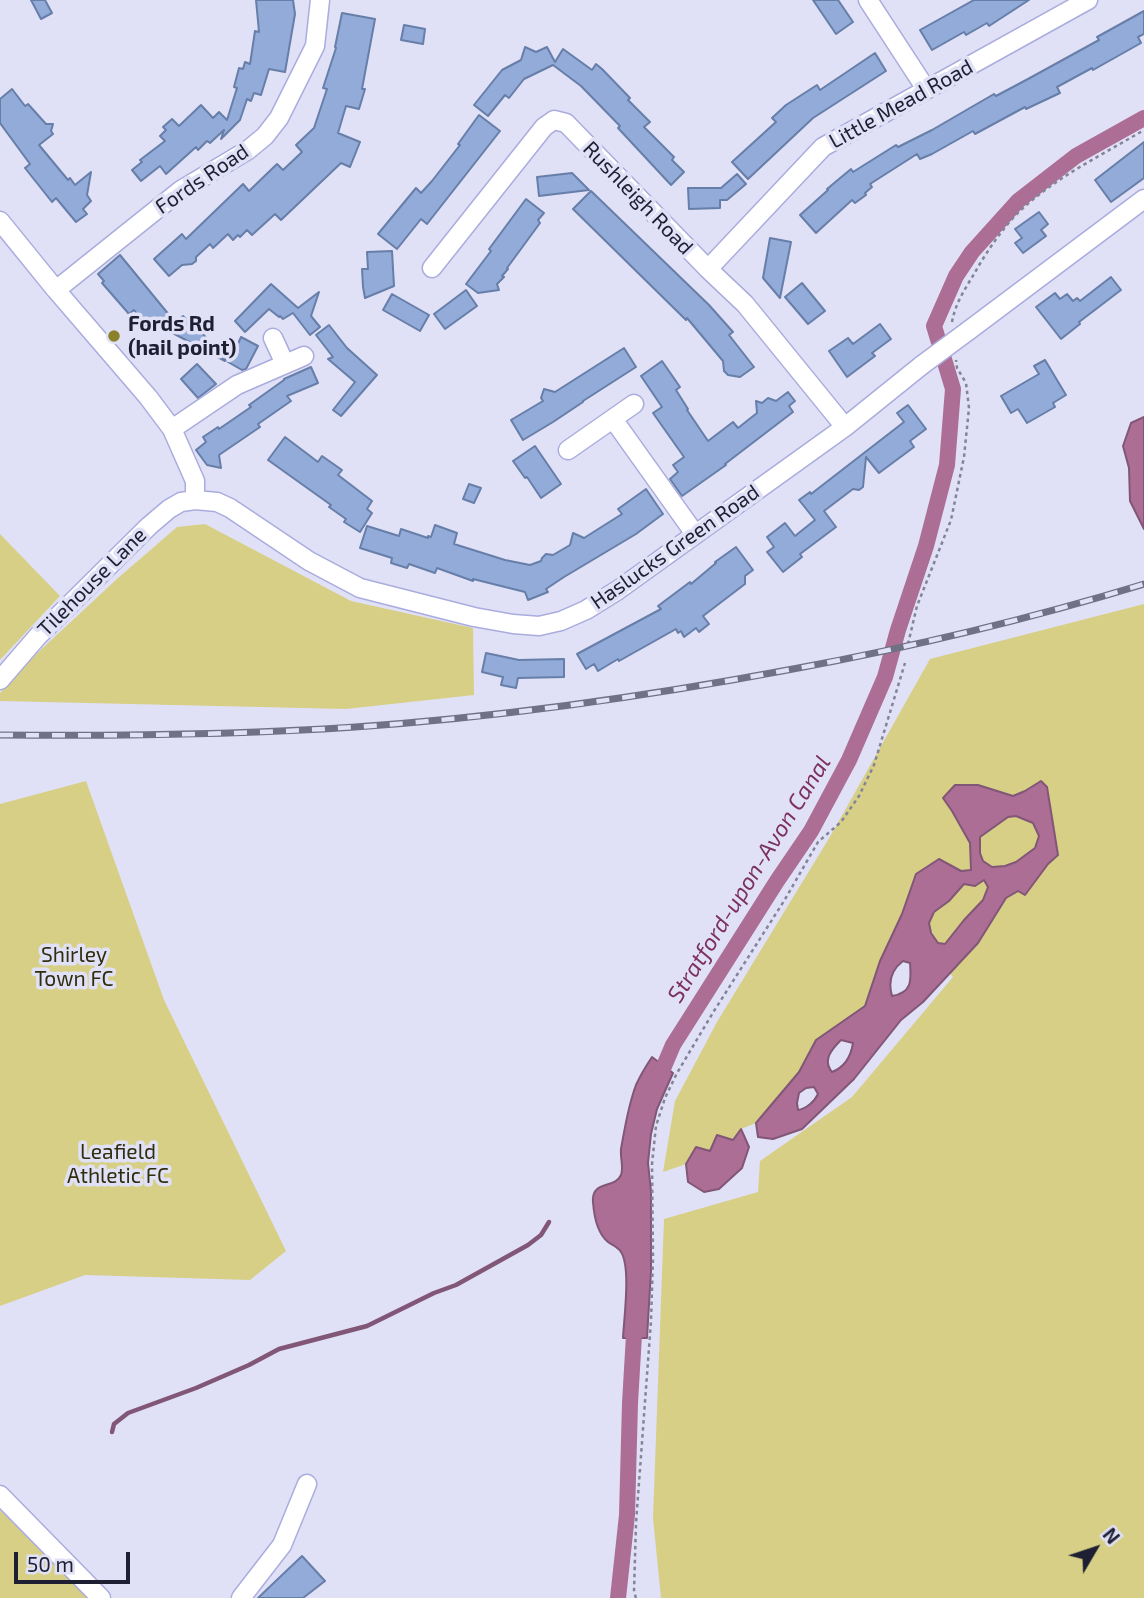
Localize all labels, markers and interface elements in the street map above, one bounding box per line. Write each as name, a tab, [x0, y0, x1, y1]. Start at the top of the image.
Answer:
street label: Little Mead Road	[825, 54, 977, 154]
street label: Rushleigh Road	[578, 136, 698, 260]
street label: Fords Road	[151, 139, 253, 219]
place label: Fords Rd (hail point)	[128, 311, 236, 361]
marker: Fords Rd (hail point)	[106, 328, 122, 344]
street label: Haslucks Green Road	[586, 479, 764, 615]
street label: Tilehouse Lane	[32, 522, 152, 642]
water label: Stratford-upon-Avon Canal	[662, 751, 836, 1007]
park label: Shirley Town FC	[34, 942, 114, 992]
park label: Leafield Athletic FC	[67, 1139, 169, 1189]
north arrow	[1060, 1514, 1130, 1584]
text: N	[1098, 1523, 1125, 1548]
scale bar	[18, 1538, 133, 1582]
text: 50 m	[27, 1551, 74, 1576]

